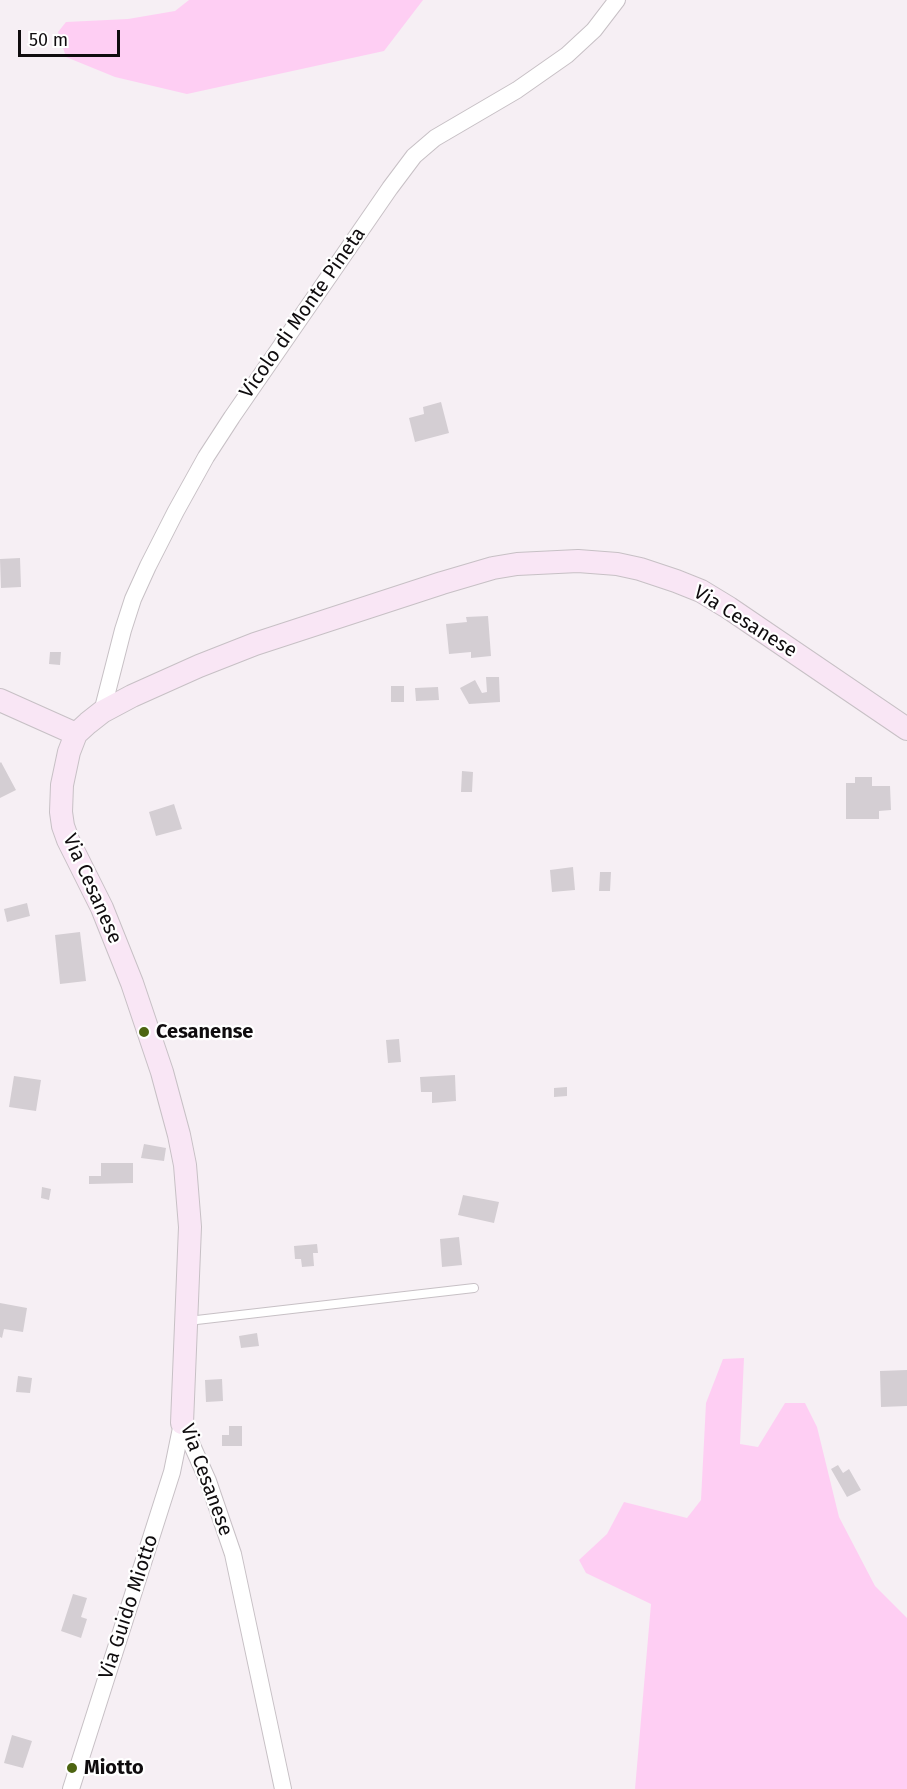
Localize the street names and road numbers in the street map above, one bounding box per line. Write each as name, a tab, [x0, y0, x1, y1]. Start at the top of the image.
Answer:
street label: Vicolo di Monte Pineta	[235, 223, 371, 403]
street label: Via Cesanese	[689, 581, 801, 663]
street label: Via Cesanese	[57, 830, 127, 948]
street label: Via Cesanese	[175, 1421, 237, 1539]
street label: Via Guido Miotto	[94, 1532, 164, 1682]

